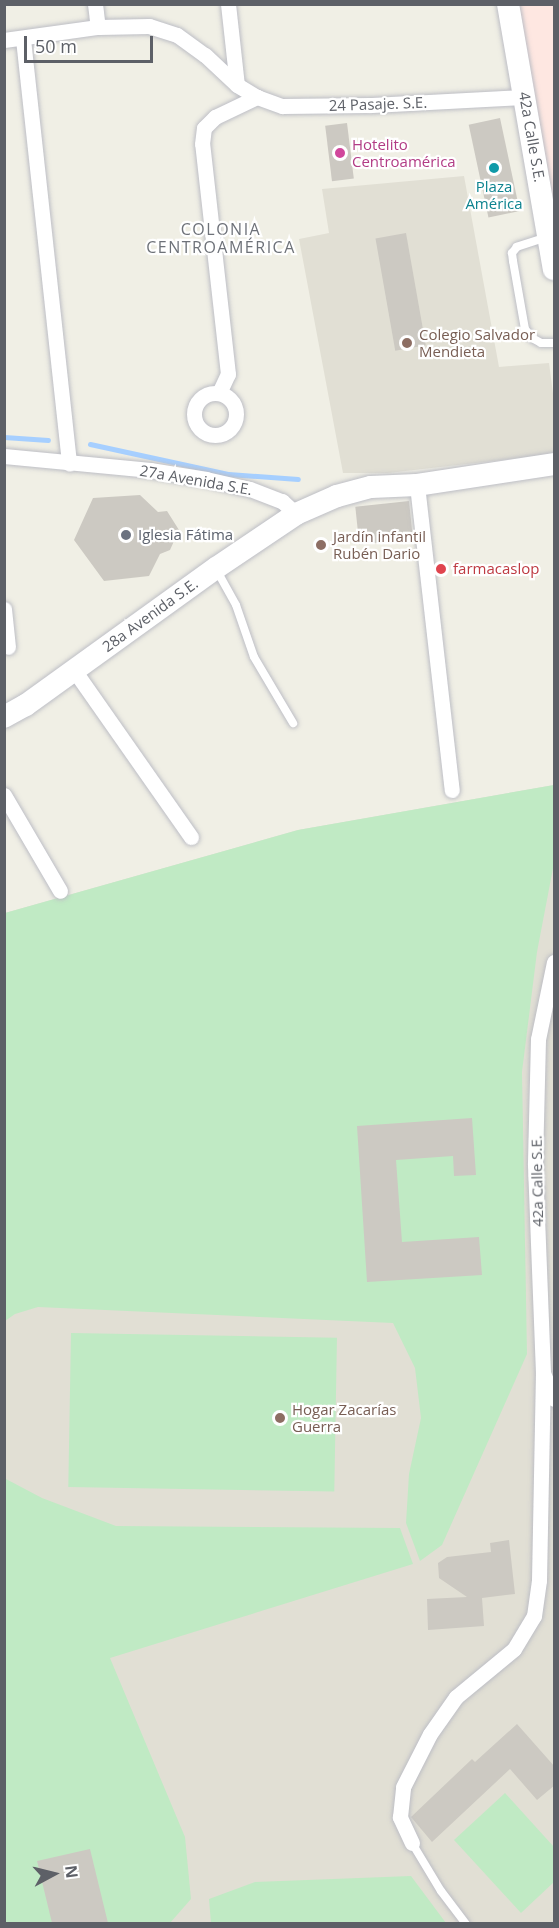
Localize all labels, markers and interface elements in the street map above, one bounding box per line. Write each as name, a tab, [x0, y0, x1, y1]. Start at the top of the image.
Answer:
scale bar	[27, 24, 156, 62]
text: 50 m	[35, 34, 77, 58]
street label: 42a Calle S.E.	[515, 90, 549, 184]
street label: 24 Pasaje. S.E.	[329, 93, 427, 115]
place label: Hotelito Centroamérica	[352, 135, 456, 170]
marker: Hotelito Centroamérica	[333, 146, 347, 160]
marker: Plaza América	[487, 161, 501, 175]
place label: Plaza América	[465, 177, 523, 212]
district label: COLONIA CENTROAMÉRICA	[146, 219, 296, 257]
place label: Colegio Salvador Mendieta	[419, 325, 535, 360]
marker: Colegio Salvador Mendieta	[400, 336, 414, 350]
street label: 27a Avenida S.E.	[138, 461, 254, 499]
place label: Iglesia Fátima	[138, 526, 233, 544]
place label: Jardín infantil Rubén Dario	[333, 527, 426, 562]
marker: Iglesia Fátima	[119, 528, 133, 542]
marker: Jardín infantil Rubén Dario	[314, 538, 328, 552]
place label: farmacaslop	[453, 560, 539, 578]
marker: farmacaslop	[434, 562, 448, 576]
street label: 28a Avenida S.E.	[99, 574, 201, 656]
street label: 42a Calle S.E.	[527, 1135, 547, 1227]
place label: Hogar Zacarías Guerra	[292, 1400, 396, 1435]
marker: Hogar Zacarías Guerra	[273, 1411, 287, 1425]
north arrow	[24, 1844, 84, 1904]
text: N	[60, 1864, 84, 1880]

